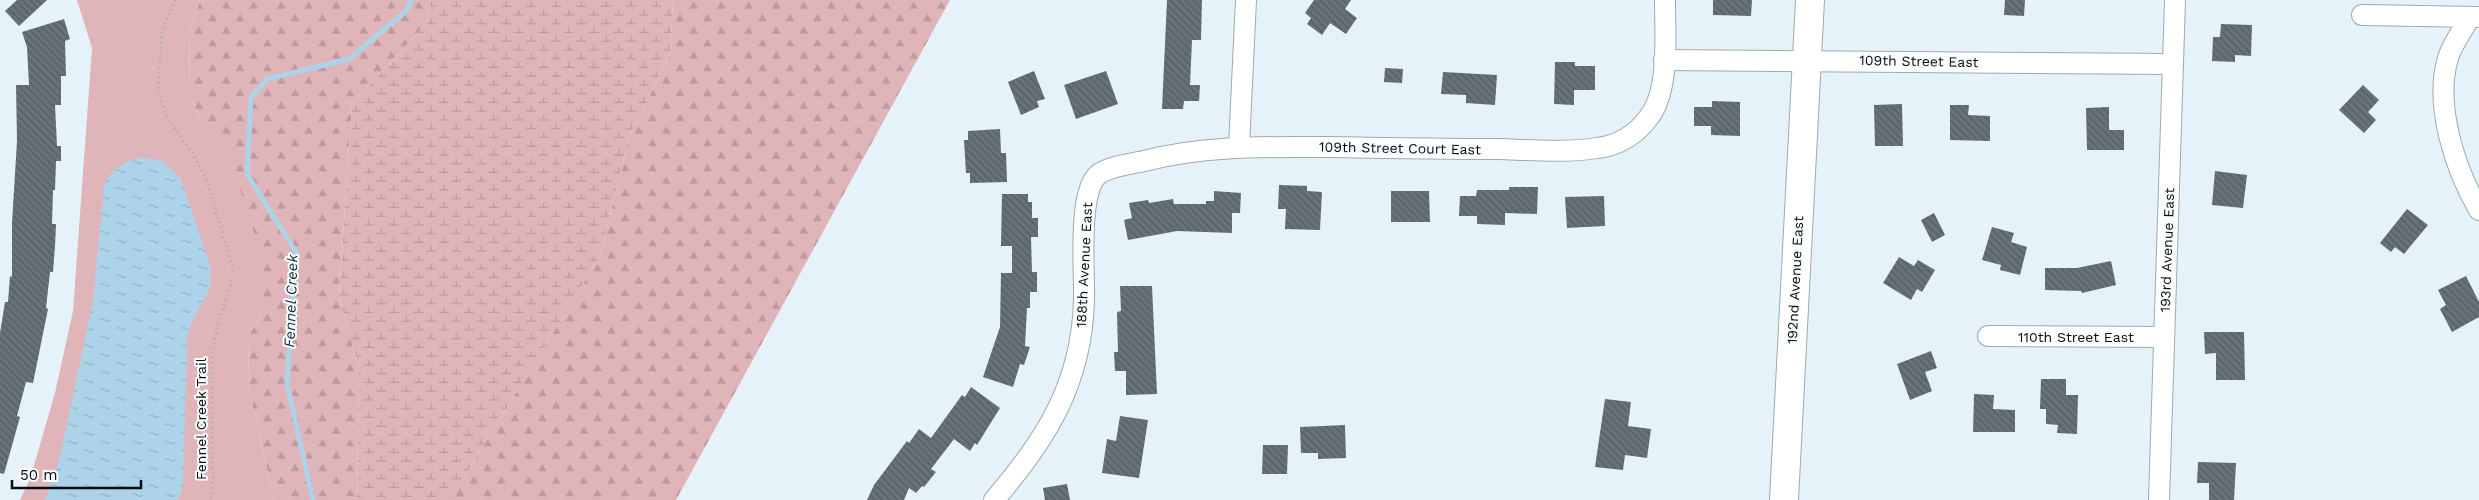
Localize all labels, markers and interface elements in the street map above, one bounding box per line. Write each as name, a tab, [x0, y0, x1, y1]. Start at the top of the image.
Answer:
street label: 109th Street East	[1859, 52, 1979, 70]
street label: 109th Street Court East	[1319, 139, 1481, 157]
street label: 193rd Avenue East	[2157, 187, 2177, 313]
street label: 188th Avenue East	[1073, 202, 1095, 328]
street label: 192nd Avenue East	[1784, 215, 1806, 344]
water label: Fennel Creek	[280, 253, 302, 348]
street label: 110th Street East	[2018, 329, 2134, 345]
street label: Fennel Creek Trail	[193, 357, 209, 480]
scale bar	[12, 458, 141, 490]
text: 50 m	[20, 466, 57, 484]

